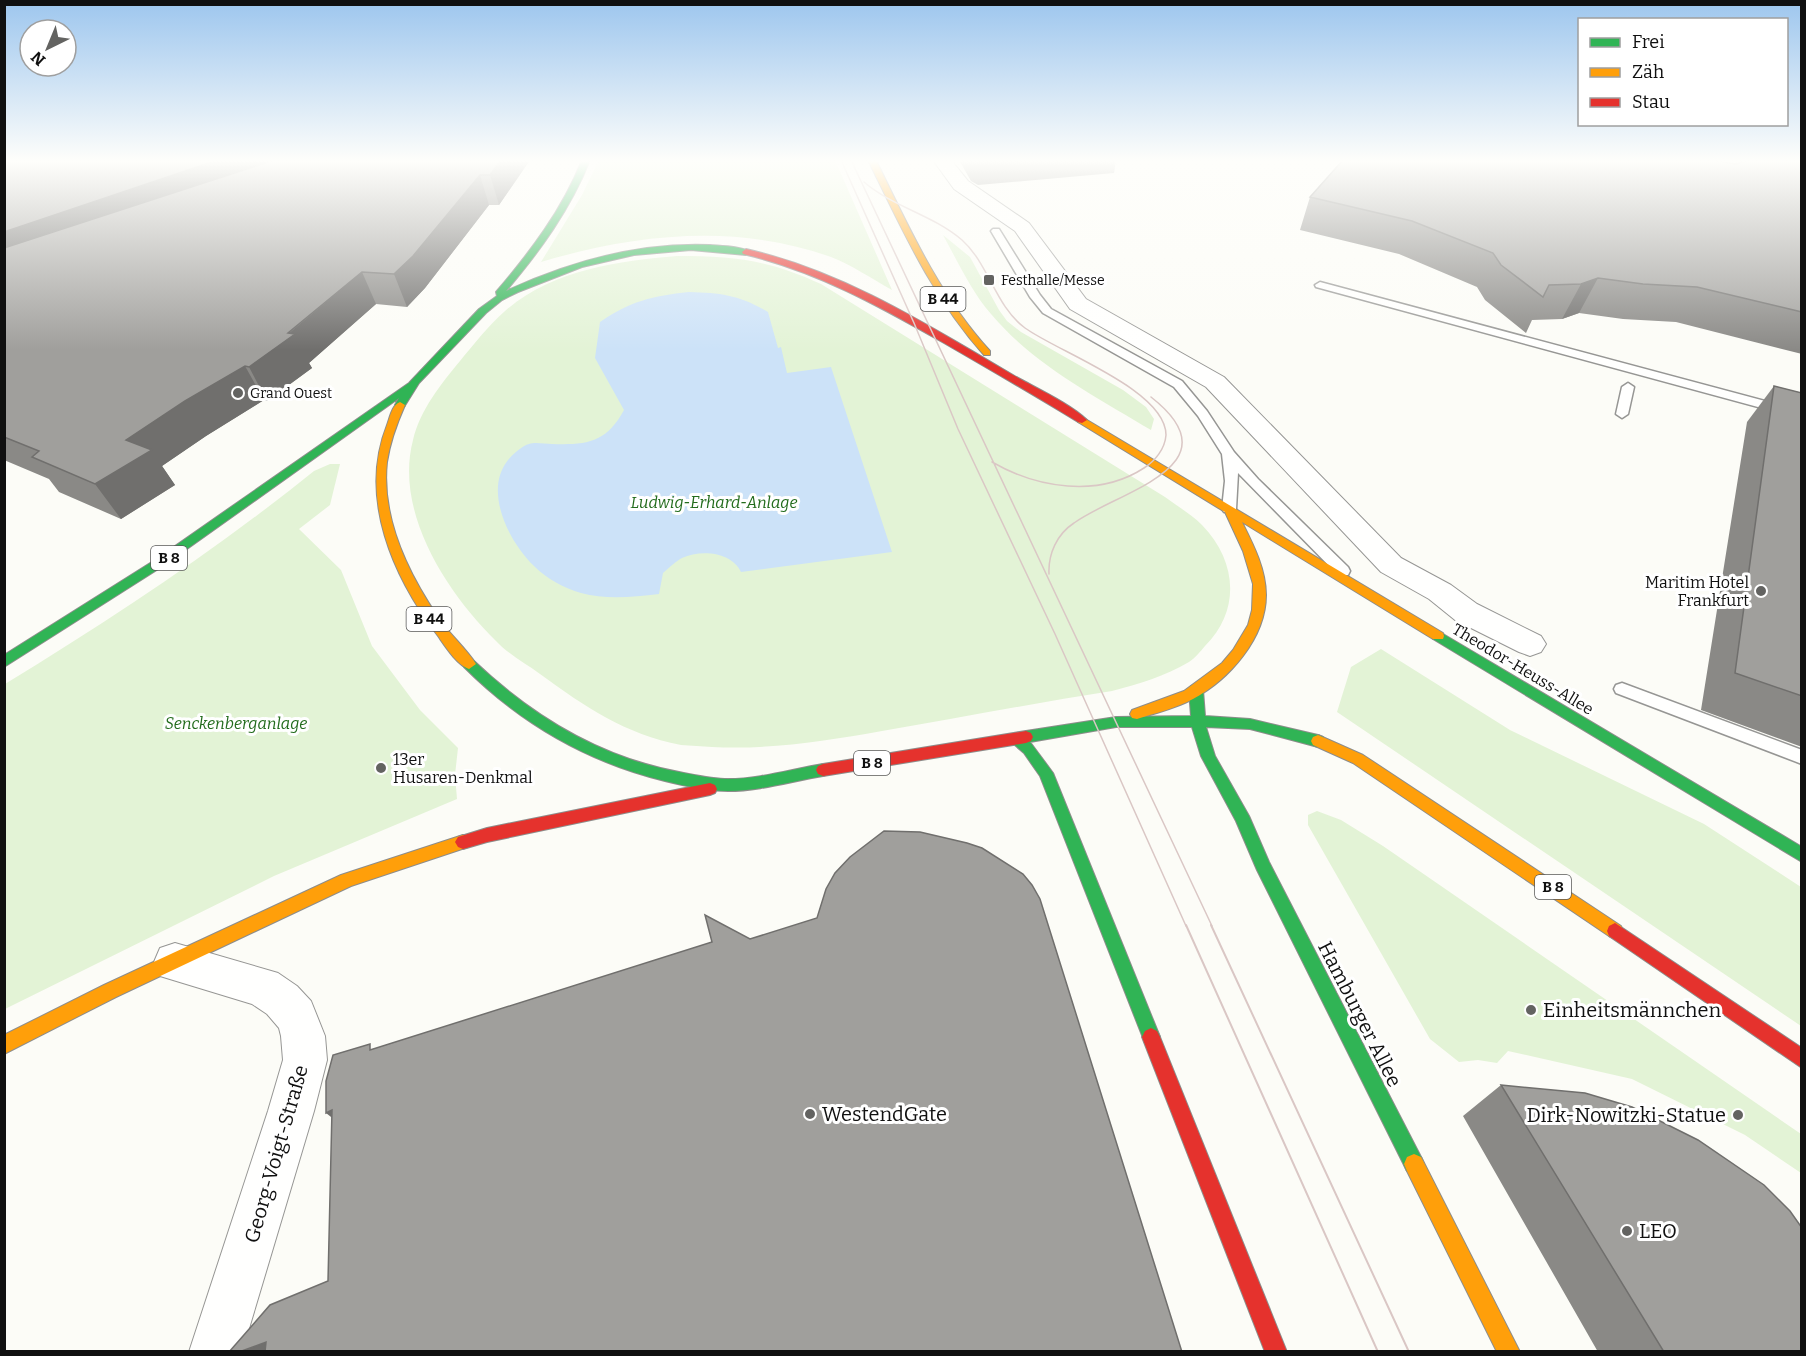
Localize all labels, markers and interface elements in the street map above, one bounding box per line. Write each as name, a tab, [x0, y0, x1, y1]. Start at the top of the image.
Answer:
north arrow	[18, 18, 78, 78]
legend	[1578, 18, 1788, 126]
text: Frei	[1632, 31, 1665, 53]
text: N	[27, 47, 49, 70]
text: Zäh	[1632, 61, 1664, 83]
text: Stau	[1632, 91, 1670, 113]
place label: Festhalle/Messe	[1001, 272, 1105, 289]
marker: Festhalle/Messe	[982, 273, 996, 287]
road number: B 44	[920, 287, 966, 311]
place label: Grand Ouest	[250, 385, 332, 402]
marker: Grand Ouest	[231, 386, 245, 400]
park label: Ludwig-Erhard-Anlage	[630, 493, 798, 512]
road number: B 8	[151, 546, 187, 570]
place label: Maritim Hotel Frankfurt	[1645, 573, 1749, 610]
marker: Maritim Hotel Frankfurt	[1754, 584, 1768, 598]
road number: B 44	[406, 607, 452, 631]
street label: Theodor-Heuss-Allee	[1449, 619, 1597, 719]
park label: Senckenberganlage	[165, 714, 307, 733]
place label: 13er Husaren-Denkmal	[393, 750, 533, 787]
road number: B 8	[854, 751, 890, 775]
marker: 13er Husaren-Denkmal	[374, 761, 388, 775]
road number: B 8	[1535, 875, 1571, 899]
street label: Hamburger Allee	[1313, 937, 1407, 1091]
place label: Einheitsmännchen	[1543, 998, 1721, 1022]
marker: Einheitsmännchen	[1524, 1003, 1538, 1017]
street label: Georg-Voigt-Straße	[239, 1062, 313, 1246]
place label: WestendGate	[822, 1102, 947, 1126]
place label: Dirk-Nowitzki-Statue	[1526, 1103, 1726, 1127]
marker: WestendGate	[803, 1107, 817, 1121]
marker: Dirk-Nowitzki-Statue	[1731, 1108, 1745, 1122]
place label: LEO	[1639, 1219, 1677, 1243]
marker: LEO	[1620, 1224, 1634, 1238]

